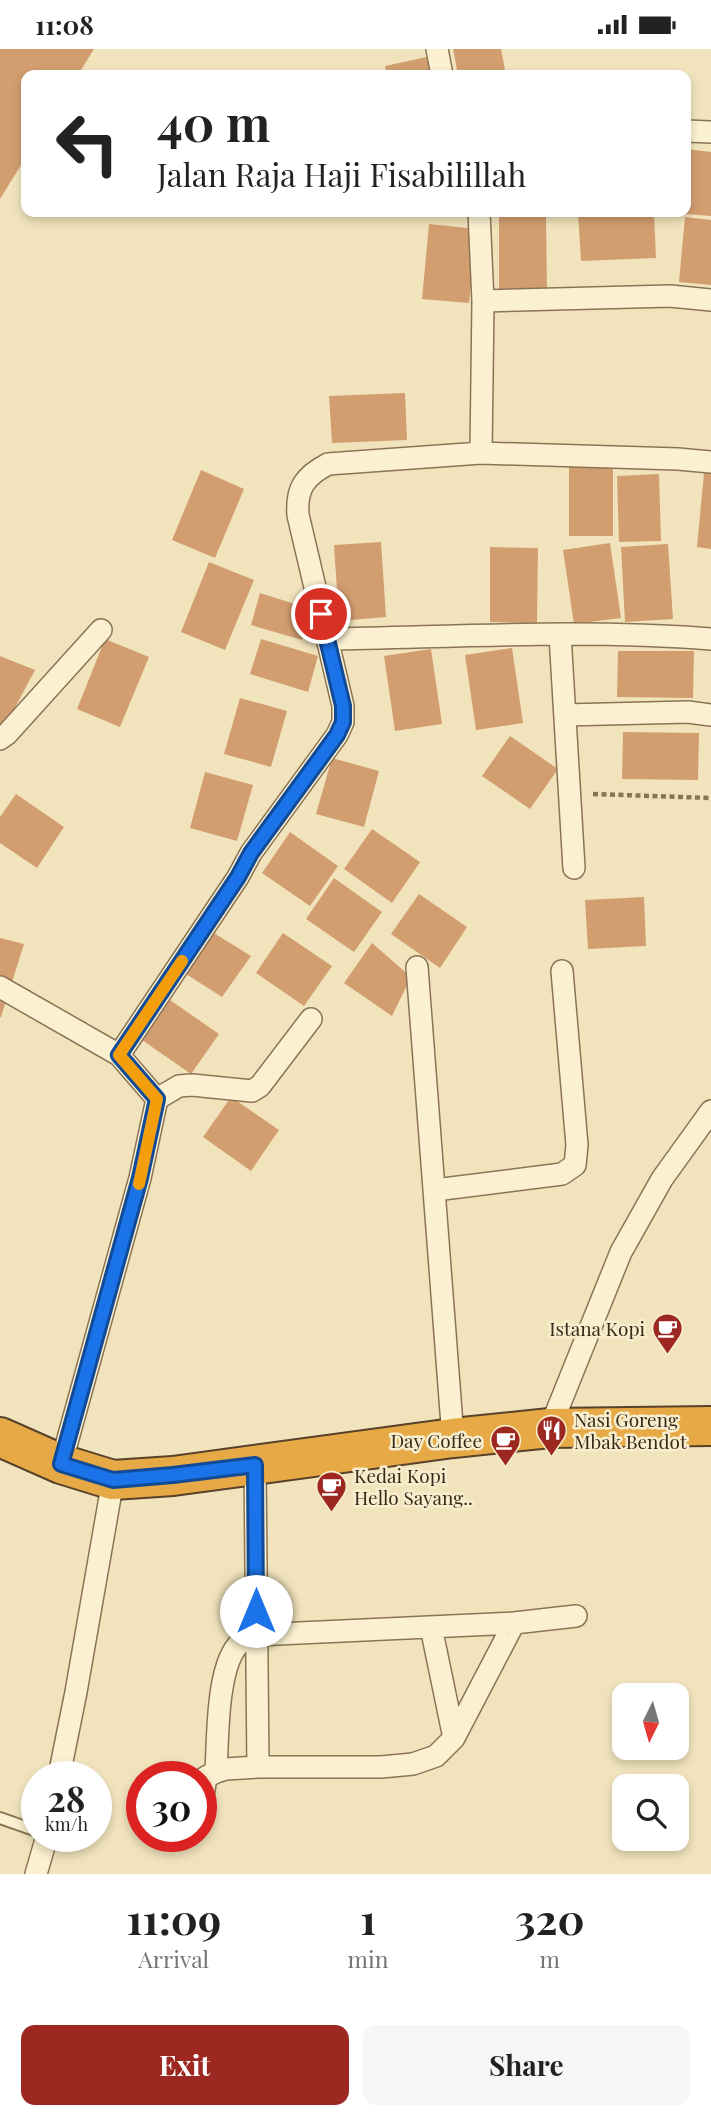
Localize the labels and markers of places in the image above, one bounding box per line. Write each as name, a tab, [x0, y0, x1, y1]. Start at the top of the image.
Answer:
pin	[291, 584, 351, 644]
cafe icon: Istana Kopi	[651, 1311, 685, 1355]
place label: Istana Kopi	[549, 1315, 645, 1341]
place label: Nasi Goreng Mbak Bendot	[574, 1406, 687, 1454]
restaurant icon: Nasi Goreng Mbak Bendot	[534, 1413, 568, 1457]
cafe icon: Day Coffee	[488, 1423, 522, 1467]
place label: Day Coffee	[390, 1427, 482, 1453]
place label: Kedai Kopi Hello Sayang..	[354, 1462, 473, 1510]
cafe icon: Kedai Kopi Hello Sayang..	[314, 1469, 348, 1513]

